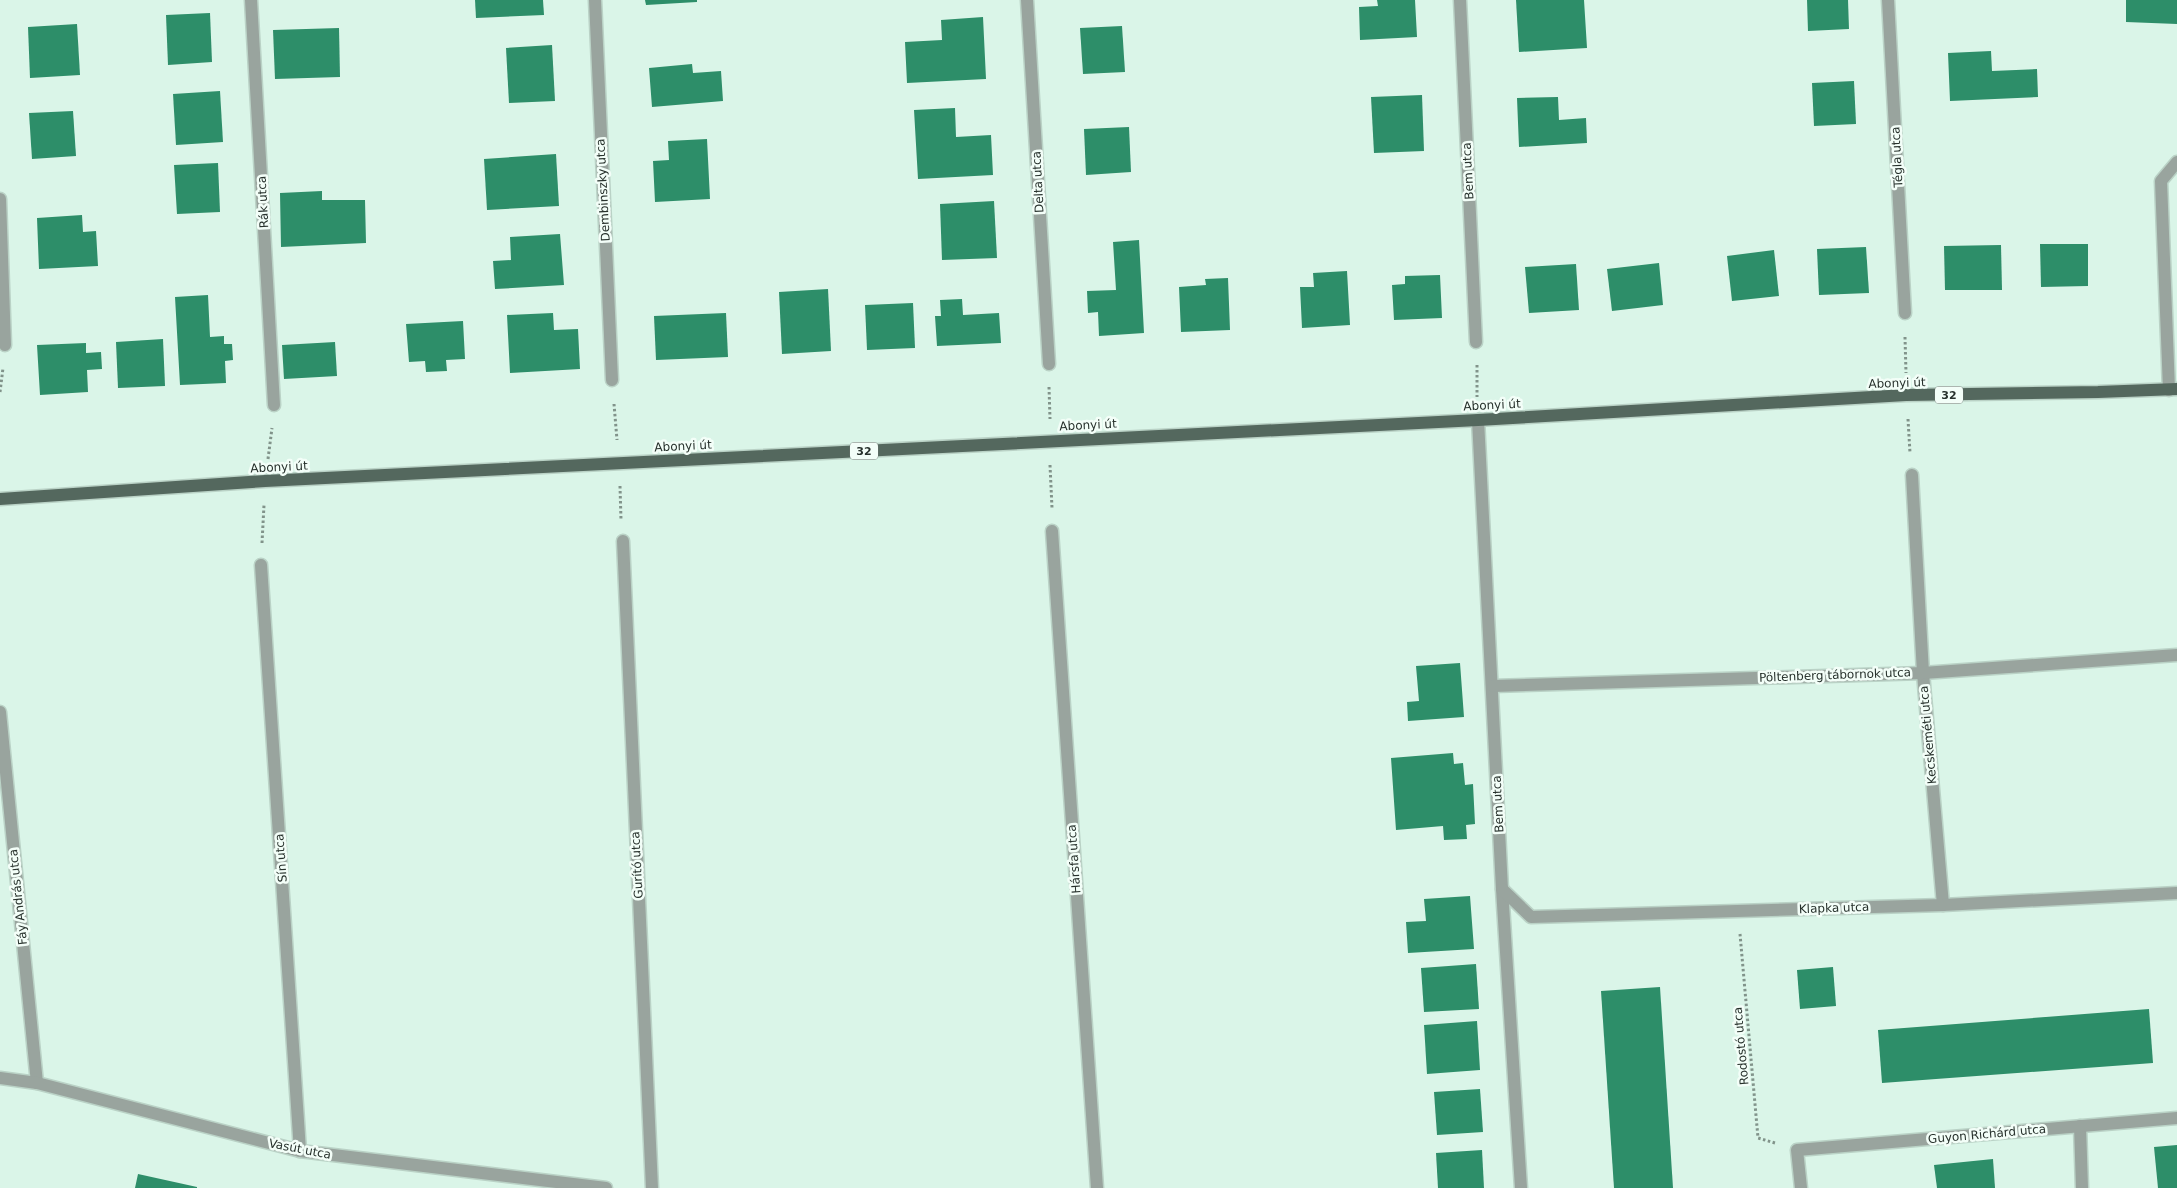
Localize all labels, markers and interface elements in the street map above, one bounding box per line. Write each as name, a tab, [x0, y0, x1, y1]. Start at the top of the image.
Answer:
street label: Tégla utca	[1888, 126, 1906, 189]
street label: Dembinszky utca	[593, 138, 613, 242]
street label: Bem utca	[1460, 142, 1476, 200]
street label: Delta utca	[1029, 151, 1047, 213]
street label: Rák utca	[255, 175, 271, 229]
street label: Abonyi út	[1868, 375, 1926, 391]
road number: 32	[1935, 386, 1963, 404]
street label: Abonyi út	[1463, 396, 1521, 413]
street label: Abonyi út	[1059, 416, 1117, 433]
street label: Abonyi út	[654, 437, 712, 454]
road number: 32	[850, 442, 878, 460]
street label: Abonyi út	[250, 458, 308, 475]
street label: Pöltenberg tábornok utca	[1759, 665, 1911, 685]
street label: Kecskeméti utca	[1917, 685, 1939, 785]
street label: Bem utca	[1490, 775, 1506, 833]
street label: Hársfa utca	[1065, 824, 1083, 894]
street label: Gurító utca	[628, 831, 646, 899]
street label: Sín utca	[272, 833, 290, 883]
street label: Fáy András utca	[6, 848, 30, 946]
street label: Klapka utca	[1799, 900, 1869, 916]
street label: Rodostó utca	[1731, 1006, 1751, 1086]
street label: Guyon Richárd utca	[1927, 1122, 2047, 1146]
street label: Vasút utca	[268, 1136, 332, 1162]

